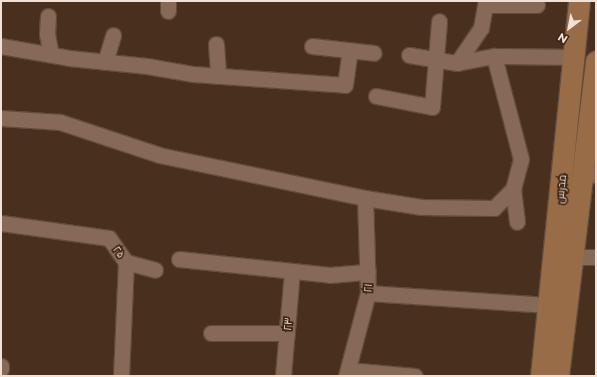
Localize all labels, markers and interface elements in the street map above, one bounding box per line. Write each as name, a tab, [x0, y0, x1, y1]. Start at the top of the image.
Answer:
north arrow	[549, 8, 589, 48]
text: N	[555, 30, 570, 46]
street label: مدرس	[553, 174, 569, 204]
street label: ۲۵	[110, 243, 128, 261]
street label: ۲۱	[361, 283, 375, 293]
street label: ۲۳	[281, 317, 295, 331]

